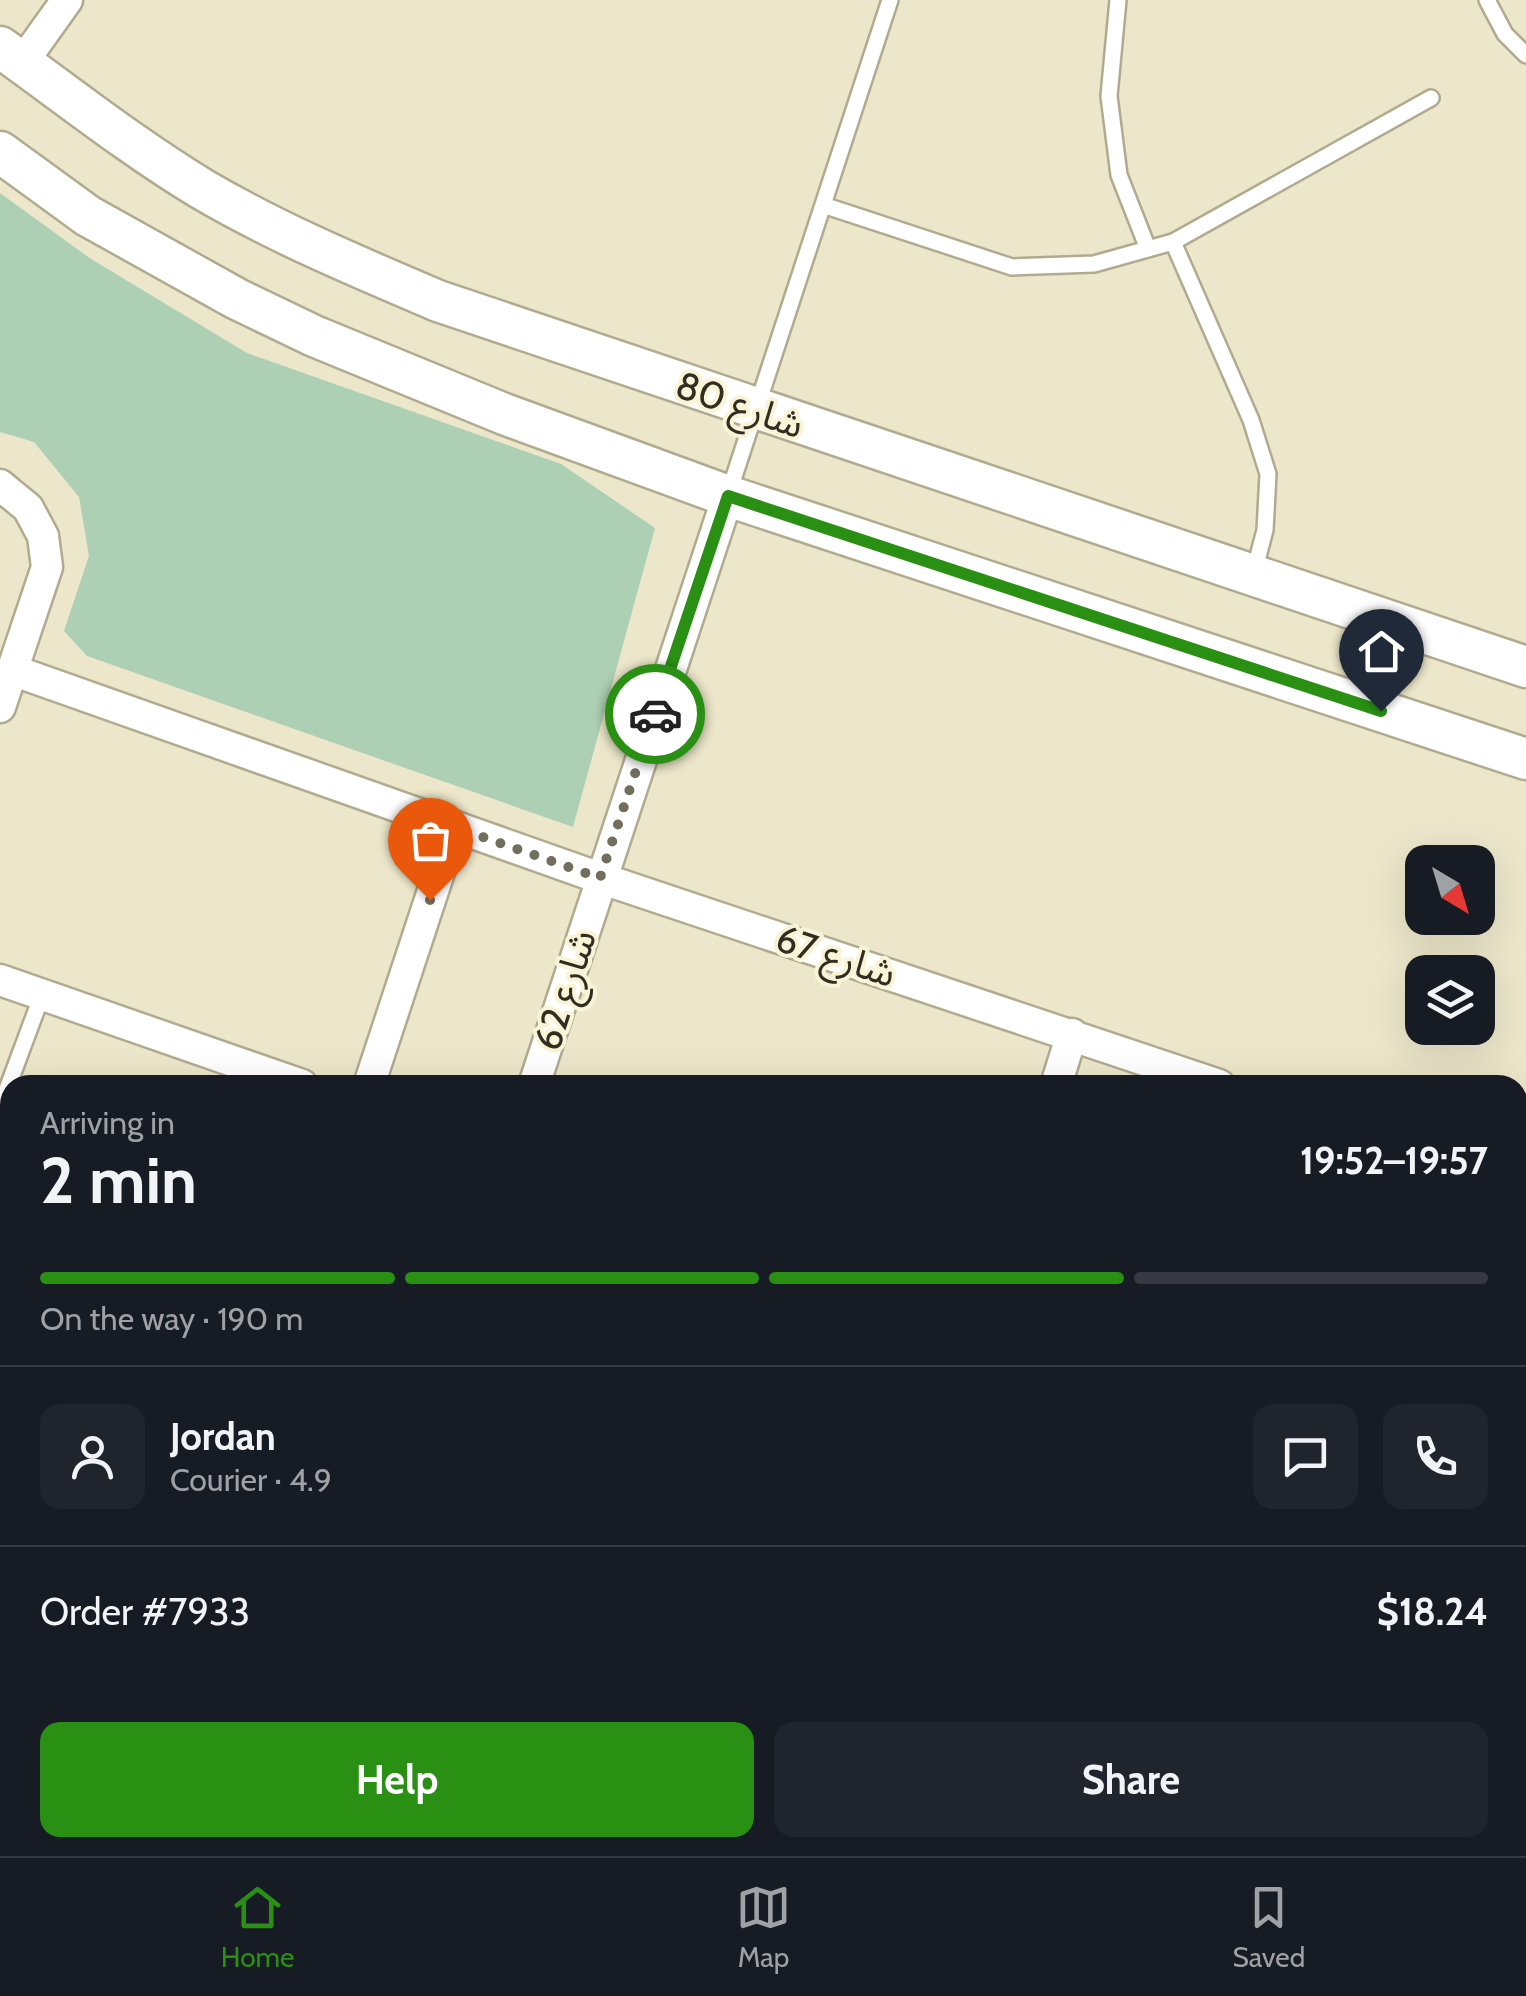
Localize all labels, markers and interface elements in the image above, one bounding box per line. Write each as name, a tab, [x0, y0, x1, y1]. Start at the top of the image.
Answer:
street label: شارع 80	[668, 361, 810, 453]
pin	[1339, 609, 1424, 712]
icon: home	[1354, 624, 1409, 679]
courier	[605, 664, 705, 764]
icon: car	[628, 687, 683, 742]
pin	[388, 798, 473, 901]
icon: bag	[403, 813, 458, 868]
north arrow	[1405, 845, 1495, 935]
map controls	[1405, 845, 1495, 1045]
street label: شارع 67	[769, 914, 902, 1002]
street label: شارع 62	[523, 924, 611, 1058]
button: layers	[1405, 955, 1495, 1045]
text: Arriving in	[40, 1103, 175, 1142]
text: 19:52–19:57	[1300, 1137, 1488, 1184]
text: 2 min	[40, 1140, 197, 1219]
text: On the way · 190 m	[40, 1299, 303, 1338]
button: person	[40, 1404, 145, 1509]
button: chat	[1253, 1404, 1358, 1509]
button: phone	[1383, 1404, 1488, 1509]
text: Jordan	[170, 1413, 276, 1460]
text: Courier · 4.9	[170, 1460, 332, 1499]
text: Order #7933	[40, 1588, 250, 1635]
text: $18.24	[1377, 1588, 1488, 1635]
button: Help	[40, 1722, 754, 1837]
button: Share	[774, 1722, 1488, 1837]
tab: Home	[221, 1880, 294, 1974]
tab: Map	[736, 1880, 791, 1974]
tab: Saved	[1233, 1880, 1305, 1974]

